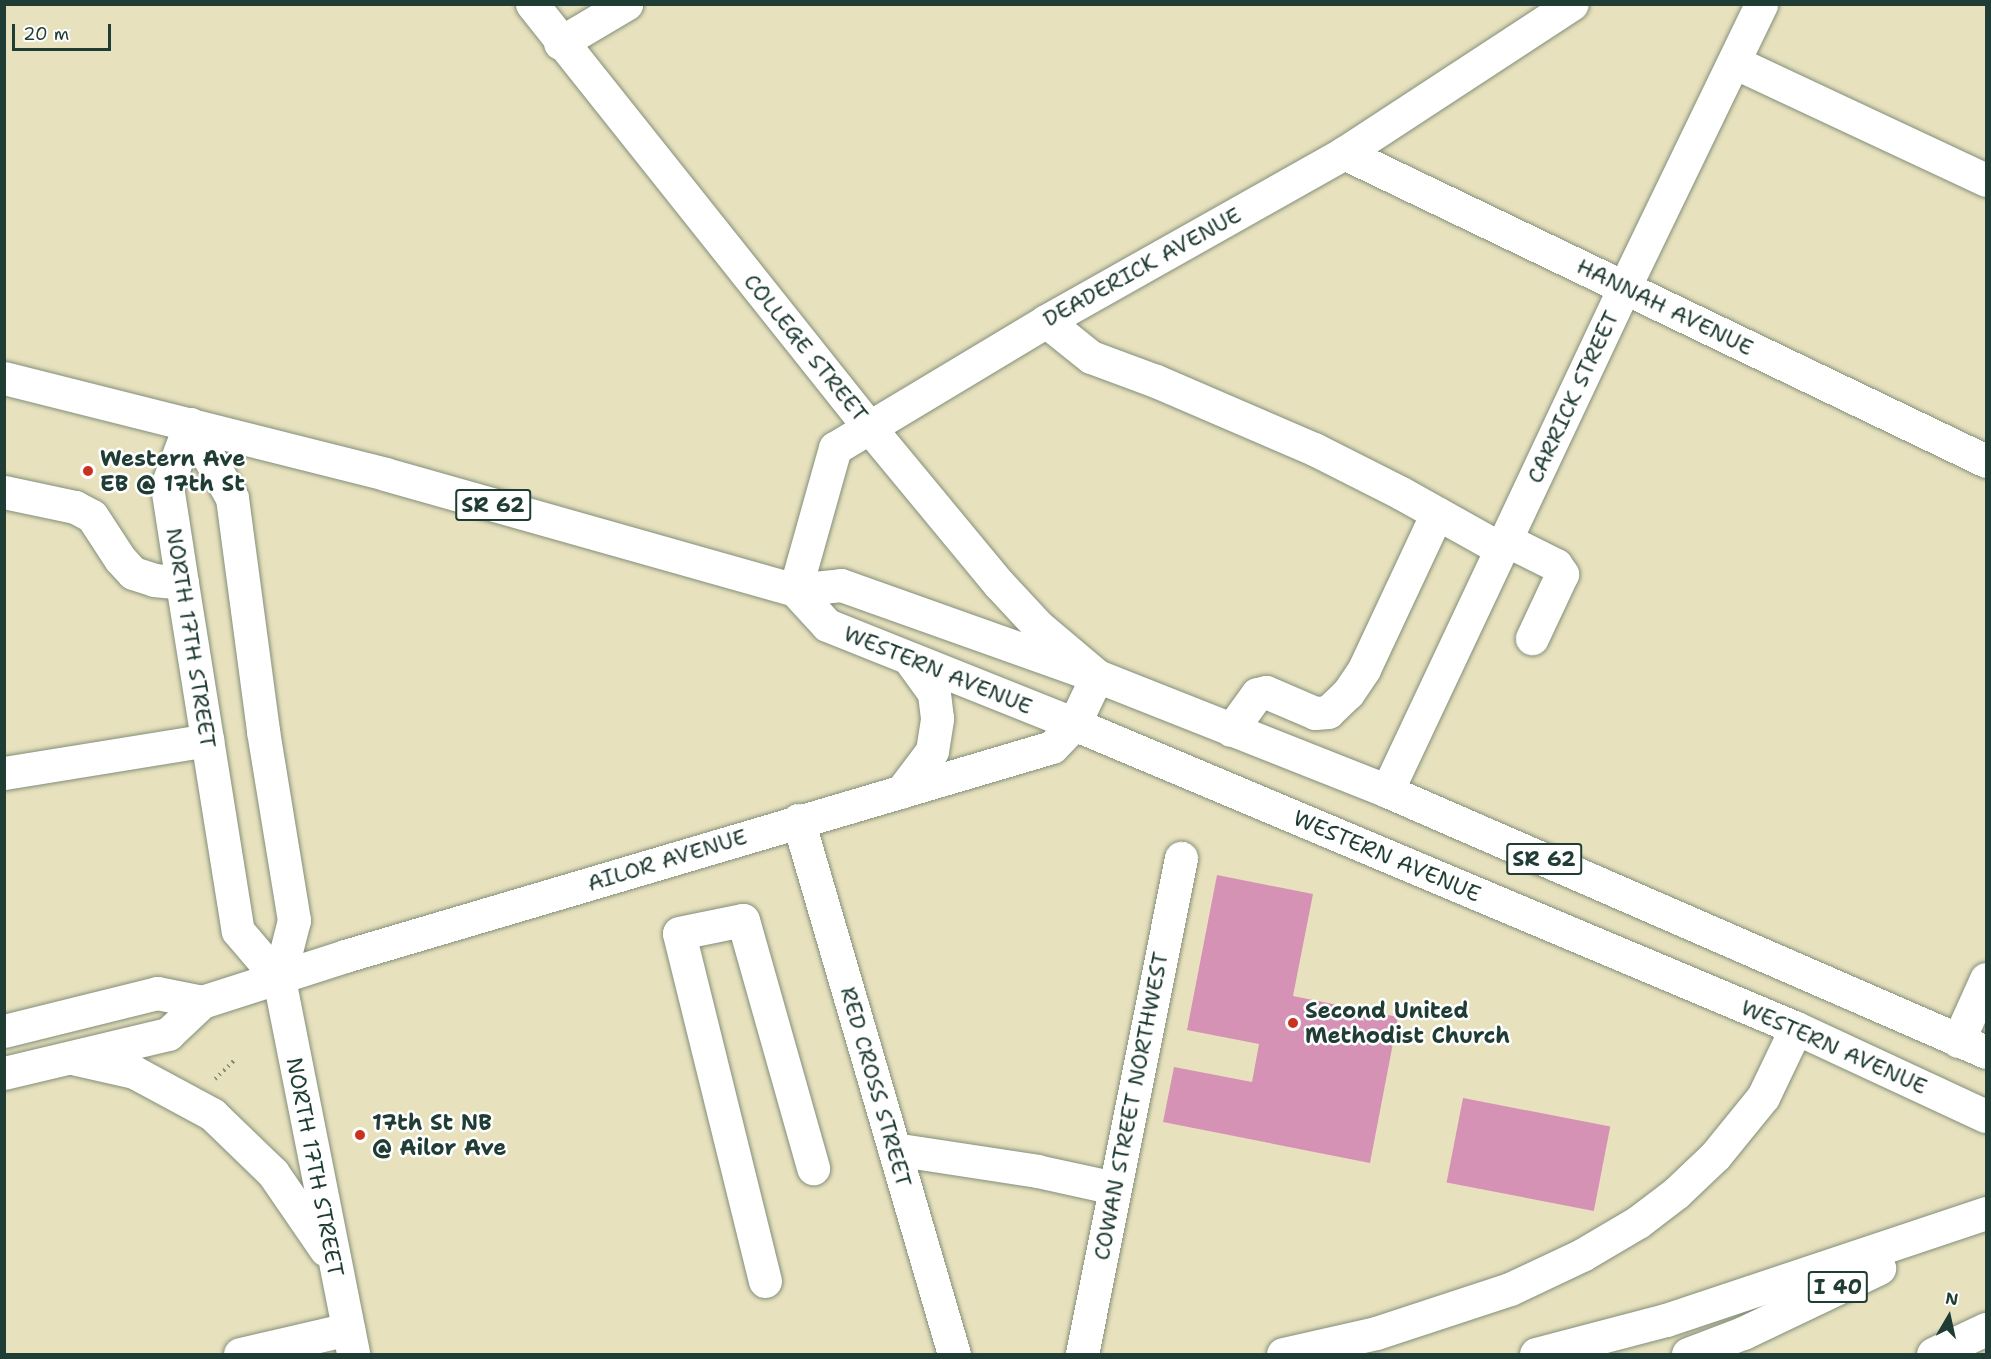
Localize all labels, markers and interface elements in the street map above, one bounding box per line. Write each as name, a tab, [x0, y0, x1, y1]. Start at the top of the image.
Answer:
scale bar	[15, 12, 114, 50]
text: 20 m	[23, 22, 69, 46]
street label: DEADERICK AVENUE	[1038, 202, 1246, 332]
street label: HANNAH AVENUE	[1573, 253, 1757, 361]
street label: COLLEGE STREET	[738, 269, 874, 427]
street label: CARRICK STREET	[1521, 307, 1625, 487]
place label: Western Ave EB @ 17th St	[100, 445, 245, 496]
marker: Western Ave EB @ 17th St	[81, 464, 95, 478]
road number: SR 62	[454, 487, 532, 523]
street label: NORTH 17TH STREET	[161, 526, 221, 750]
street label: WESTERN AVENUE	[840, 620, 1036, 720]
street label: WESTERN AVENUE	[1289, 805, 1485, 907]
street label: AILOR AVENUE	[584, 823, 750, 897]
road number: SR 62	[1505, 841, 1583, 877]
street label: COWAN STREET NORTHWEST	[1088, 950, 1174, 1262]
street label: RED CROSS STREET	[835, 984, 917, 1190]
street label: WESTERN AVENUE	[1737, 994, 1931, 1100]
place label: Second United Methodist Church	[1305, 997, 1510, 1048]
marker: Second United Methodist Church	[1286, 1016, 1300, 1030]
street label: NORTH 17TH STREET	[281, 1055, 349, 1279]
place label: 17th St NB @ Ailor Ave	[372, 1109, 507, 1160]
marker: 17th St NB @ Ailor Ave	[353, 1128, 367, 1142]
road number: I 40	[1806, 1269, 1870, 1305]
north arrow	[1919, 1287, 1979, 1347]
text: N	[1944, 1287, 1960, 1310]

